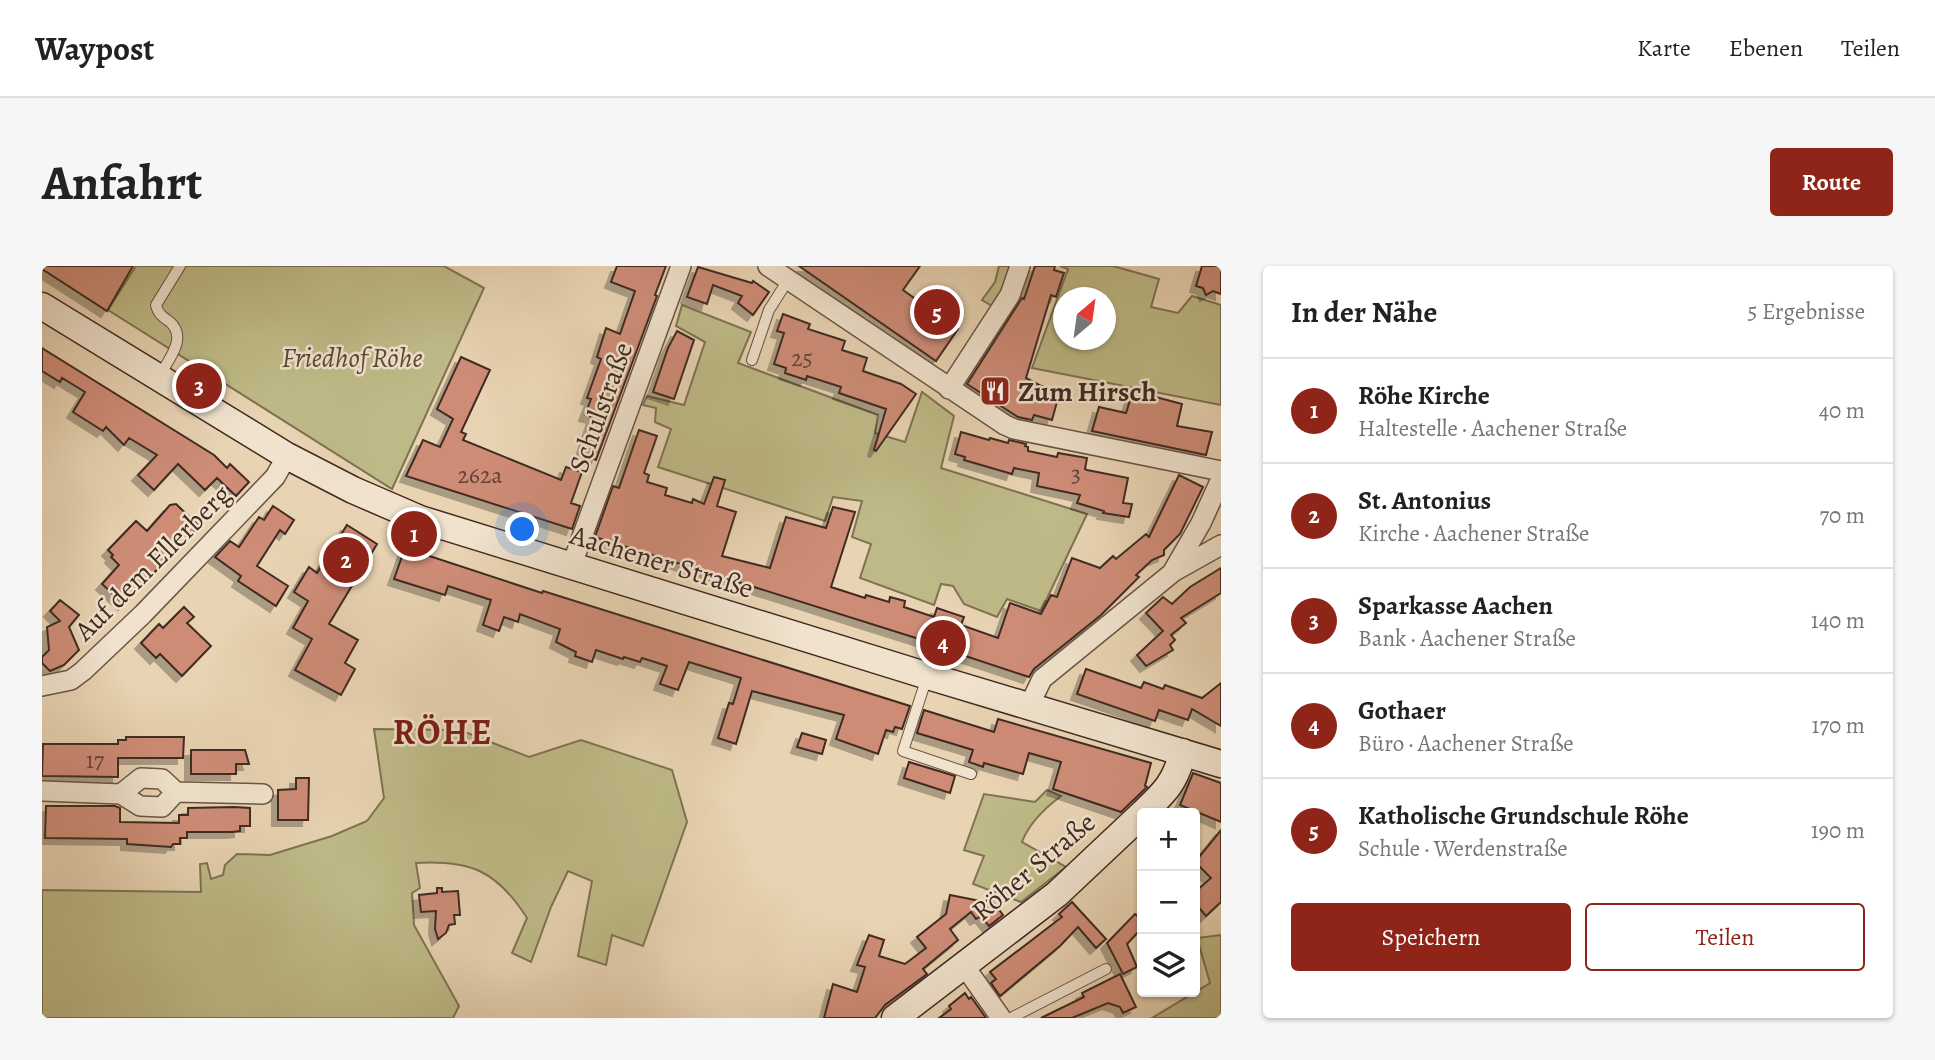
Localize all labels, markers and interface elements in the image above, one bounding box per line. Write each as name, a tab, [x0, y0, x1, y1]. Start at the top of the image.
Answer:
text: Waypost	[35, 26, 154, 71]
text: Karte	[1637, 32, 1691, 64]
text: Ebenen	[1729, 32, 1803, 64]
text: Teilen	[1841, 32, 1900, 64]
button: Route	[1770, 148, 1893, 216]
text: Anfahrt	[42, 149, 202, 216]
pin: 5	[914, 286, 960, 338]
north arrow	[1053, 287, 1116, 350]
text: In der Nähe	[1291, 292, 1437, 332]
text: 5 Ergebnisse	[1747, 296, 1865, 327]
street label: Schulstraße	[560, 337, 642, 478]
park label: Friedhof Röhe	[282, 339, 422, 377]
house number: 25	[791, 342, 813, 374]
pin: 3	[176, 360, 222, 412]
place label: Zum Hirsch	[1018, 373, 1157, 411]
restaurant icon: Zum Hirsch	[978, 374, 1012, 408]
text: Röhe Kirche	[1358, 378, 1490, 413]
text: 1	[1310, 395, 1318, 426]
text: 40 m	[1819, 395, 1865, 426]
text: Haltestelle · Aachener Straße	[1358, 413, 1627, 444]
house number: 3	[1071, 458, 1081, 490]
house number: 262a	[457, 459, 503, 491]
street label: Auf dem Ellerberg	[65, 476, 239, 650]
text: St. Antonius	[1358, 483, 1491, 518]
text: 2	[1308, 500, 1320, 531]
text: 70 m	[1819, 500, 1865, 531]
pin: 1	[391, 508, 437, 560]
your location	[505, 512, 539, 546]
street label: Aachener Straße	[565, 516, 758, 608]
text: Kirche · Aachener Straße	[1358, 518, 1589, 549]
pin: 2	[323, 534, 369, 586]
text: Sparkasse Aachen	[1358, 588, 1553, 623]
text: 3	[1309, 605, 1319, 636]
text: 140 m	[1811, 605, 1865, 636]
pin: 4	[920, 617, 966, 669]
text: Bank · Aachener Straße	[1358, 623, 1576, 654]
text: Gothaer	[1358, 693, 1446, 728]
district label: RÖHE	[393, 708, 493, 756]
text: 4	[1309, 710, 1319, 741]
text: 170 m	[1812, 710, 1865, 741]
text: Büro · Aachener Straße	[1358, 728, 1574, 759]
house number: 17	[86, 744, 105, 776]
text: Katholische Grundschule Röhe	[1358, 798, 1689, 833]
street label: Röher Straße	[964, 804, 1104, 930]
map controls	[1137, 808, 1200, 997]
button: +	[1137, 808, 1200, 871]
text: 5	[1309, 815, 1319, 846]
text: 190 m	[1811, 815, 1865, 846]
text: Schule · Werdenstraße	[1358, 833, 1568, 864]
button: −	[1137, 871, 1200, 934]
button: Speichern	[1291, 903, 1571, 971]
button: Teilen	[1585, 903, 1865, 971]
button: layers	[1137, 934, 1200, 997]

